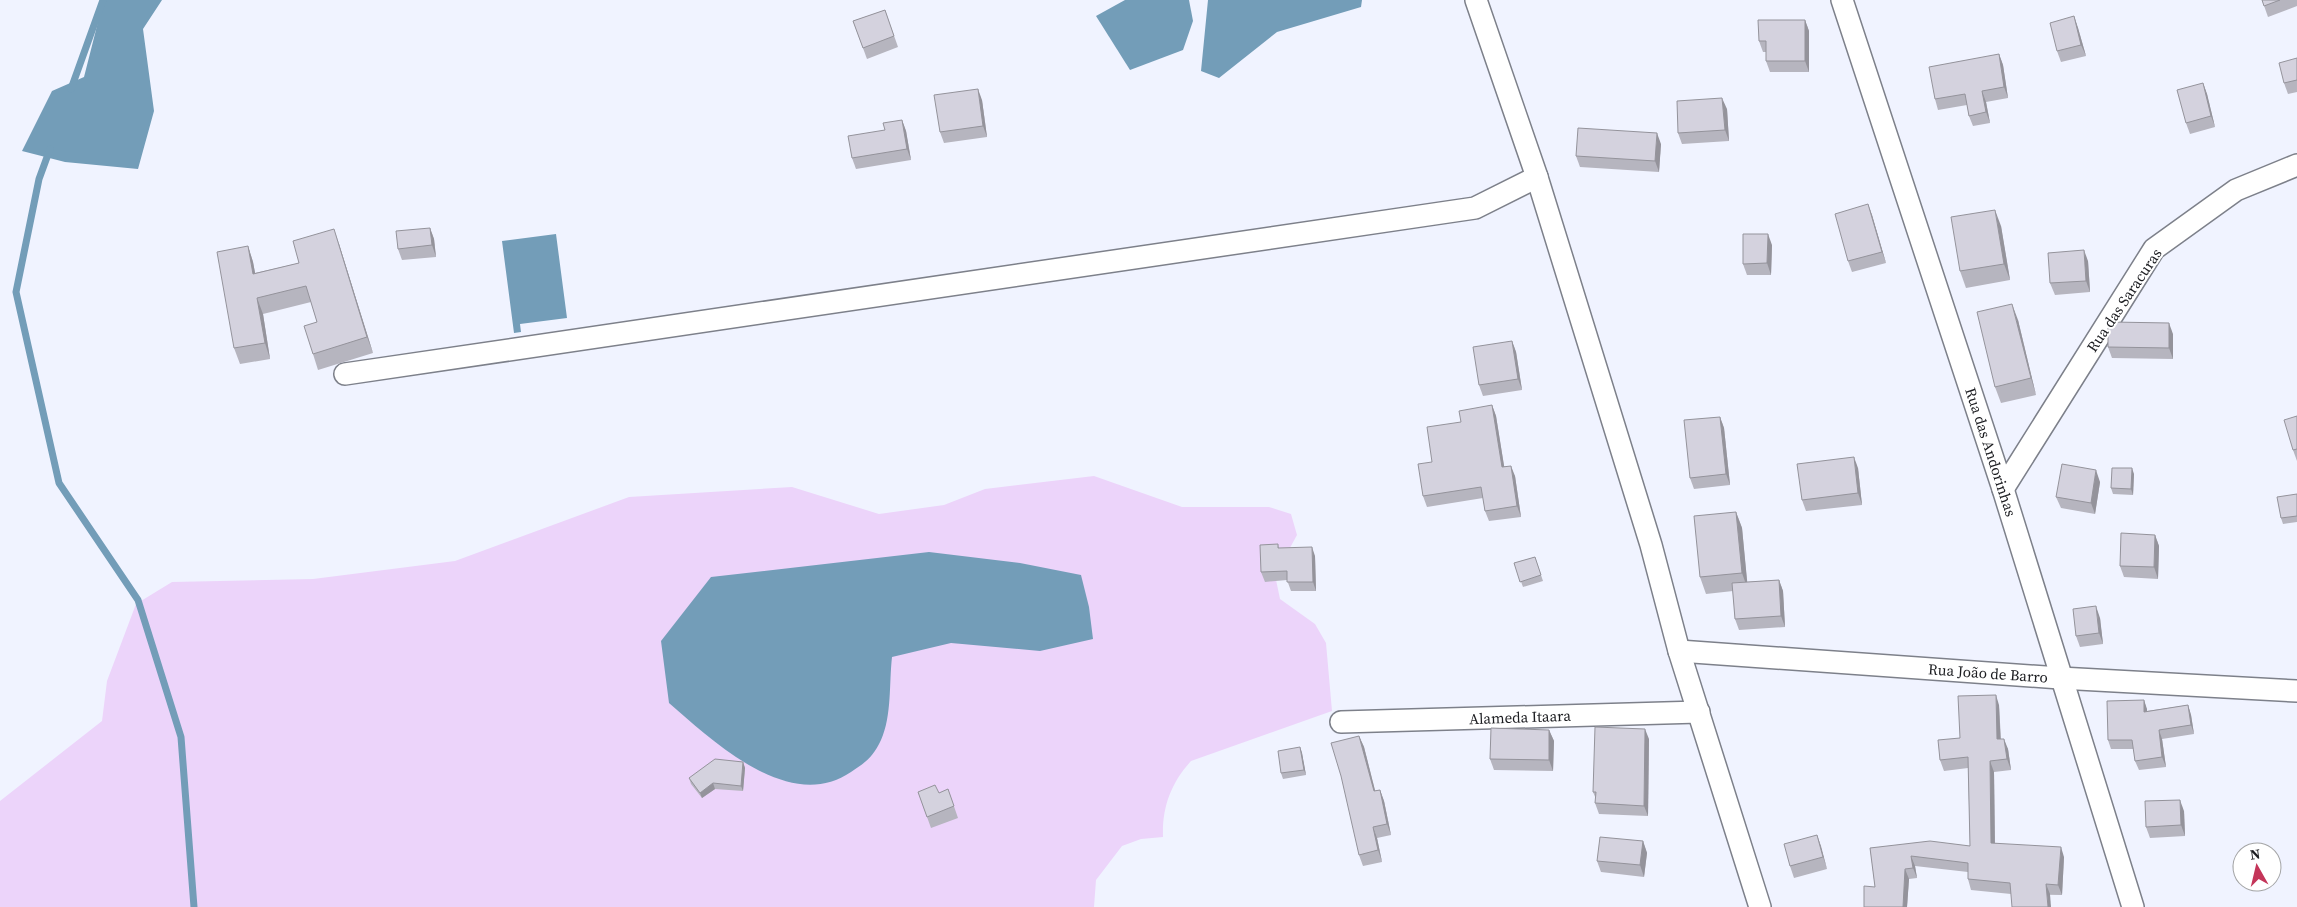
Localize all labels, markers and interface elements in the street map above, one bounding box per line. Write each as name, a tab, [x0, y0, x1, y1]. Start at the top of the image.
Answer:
street label: Rua das Saracuras	[2081, 244, 2167, 356]
street label: Rua das Andorinhas	[1960, 385, 2022, 519]
street label: Rua João de Barro	[1928, 658, 2048, 688]
street label: Alameda Itaara	[1469, 705, 1572, 729]
north arrow	[2232, 842, 2282, 892]
text: N	[2249, 844, 2262, 865]

